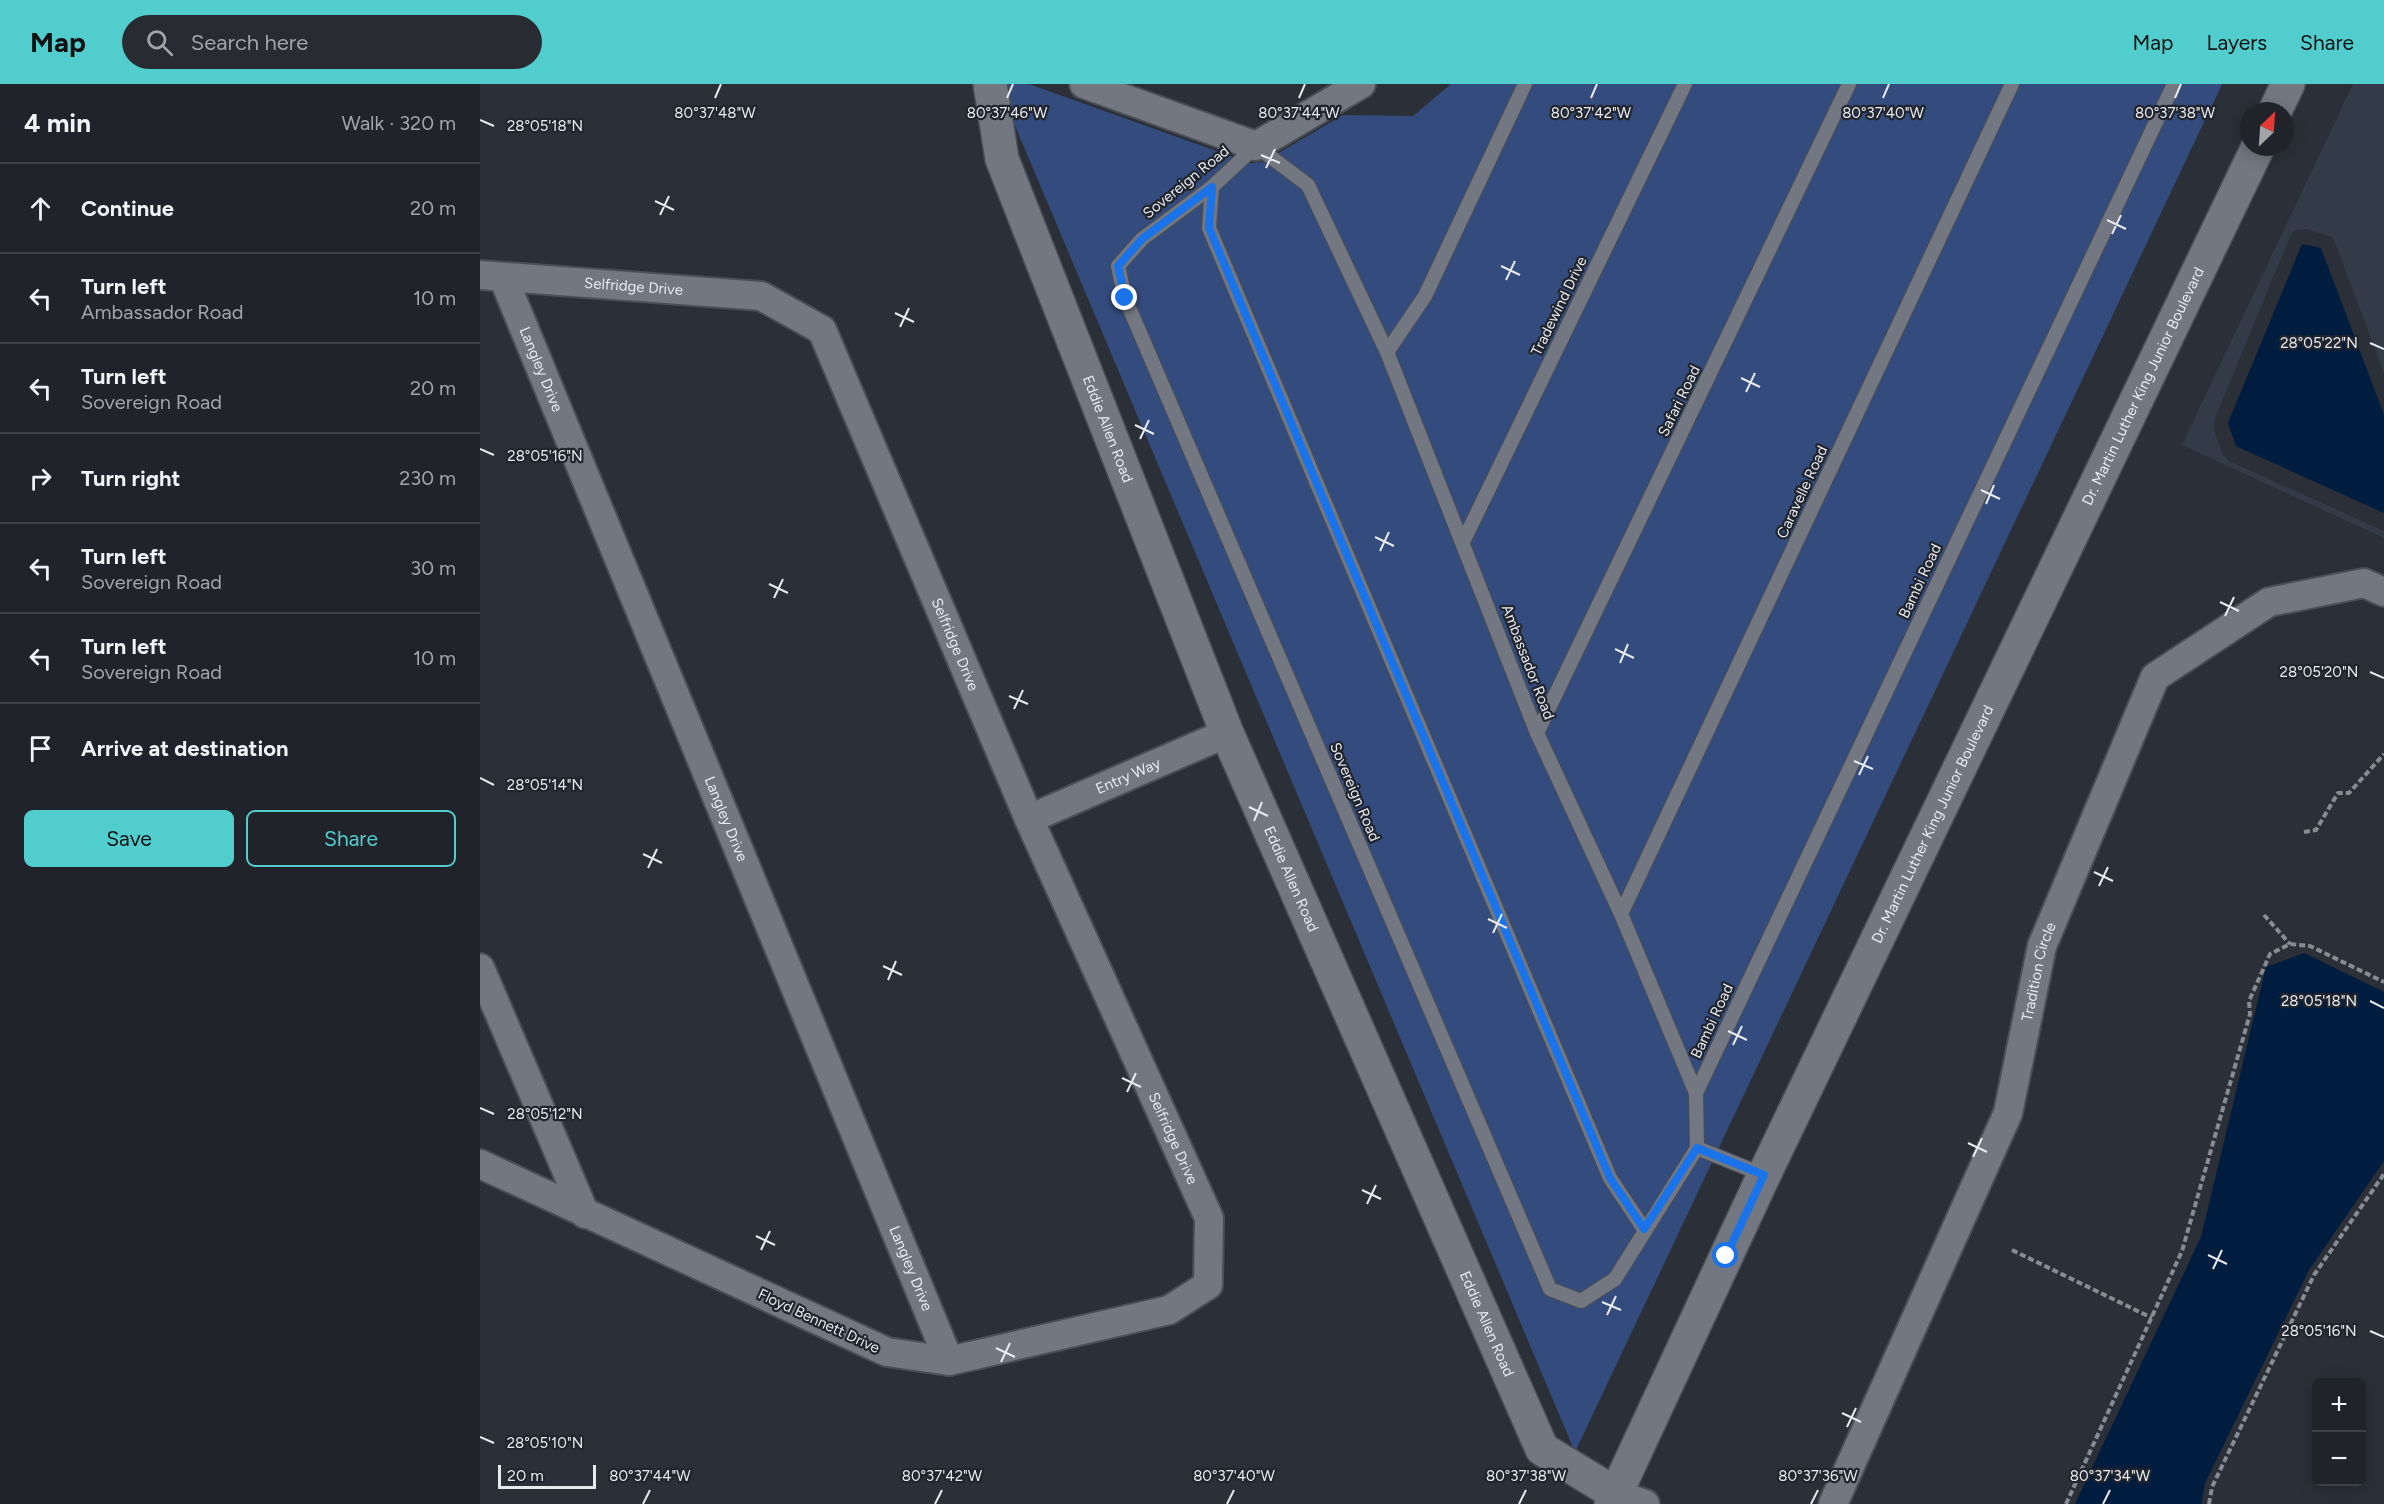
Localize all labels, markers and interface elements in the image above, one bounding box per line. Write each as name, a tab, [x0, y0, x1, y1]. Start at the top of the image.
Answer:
search box	[122, 15, 542, 69]
text: Map	[30, 25, 86, 59]
icon: search	[143, 26, 176, 59]
text: Search here	[191, 29, 308, 56]
text: Map	[2133, 30, 2173, 55]
text: Layers	[2206, 30, 2267, 55]
text: Share	[2300, 30, 2354, 55]
north arrow	[2240, 102, 2294, 156]
text: 80°37'48"W	[674, 104, 756, 122]
text: 80°37'46"W	[967, 104, 1048, 122]
text: 80°37'44"W	[1258, 104, 1340, 122]
text: 80°37'42"W	[1551, 104, 1632, 122]
text: 80°37'40"W	[1842, 104, 1924, 122]
text: 80°37'38"W	[2135, 104, 2216, 122]
text: 4 min	[24, 107, 91, 139]
text: Walk · 320 m	[342, 111, 456, 135]
text: 28°05'18"N	[507, 117, 583, 135]
street label: Sovereign Road	[1139, 142, 1233, 222]
icon: ahead	[24, 192, 57, 225]
text: Continue	[81, 195, 174, 222]
text: 20 m	[410, 196, 456, 220]
street label: Tradewind Drive	[1527, 254, 1591, 358]
street label: Dr. Martin Luther King Junior Boulevard	[2078, 264, 2208, 508]
text: Turn left	[81, 273, 167, 300]
street label: Selfridge Drive	[583, 274, 684, 299]
icon: left	[24, 282, 57, 315]
route end	[1111, 284, 1137, 310]
text: 10 m	[413, 286, 456, 310]
text: Ambassador Road	[81, 300, 243, 324]
street label: Langley Drive	[516, 324, 567, 415]
text: 28°05'22"N	[2280, 334, 2358, 352]
text: Turn left	[81, 363, 167, 390]
street label: Safari Road	[1654, 363, 1704, 439]
icon: left	[24, 372, 57, 405]
street label: Eddie Allen Road	[1079, 373, 1137, 485]
text: 20 m	[410, 376, 456, 400]
text: Sovereign Road	[81, 390, 222, 414]
street label: Caravelle Road	[1773, 443, 1831, 541]
text: 28°05'16"N	[507, 447, 583, 465]
icon: right	[24, 462, 57, 495]
text: Turn right	[81, 465, 180, 492]
text: 230 m	[399, 466, 456, 490]
street label: Bambi Road	[1895, 541, 1945, 621]
text: Turn left	[81, 543, 167, 570]
icon: left	[24, 552, 57, 585]
text: 30 m	[410, 556, 456, 580]
text: Sovereign Road	[81, 570, 222, 594]
street label: Selfridge Drive	[927, 595, 983, 694]
street label: Ambassador Road	[1498, 602, 1558, 722]
text: Turn left	[81, 633, 167, 660]
icon: left	[24, 642, 57, 675]
text: 10 m	[413, 646, 456, 670]
text: Sovereign Road	[81, 660, 222, 684]
text: 28°05'20"N	[2280, 663, 2358, 681]
street label: Dr. Martin Luther King Junior Boulevard	[1868, 702, 1997, 946]
icon: arrive	[24, 732, 57, 765]
text: Arrive at destination	[81, 735, 289, 762]
street label: Sovereign Road	[1326, 740, 1384, 844]
street label: Entry Way	[1093, 754, 1163, 798]
street label: Langley Drive	[700, 774, 751, 864]
text: 28°05'14"N	[507, 776, 583, 794]
button: Save	[24, 810, 234, 867]
button: Share	[246, 810, 456, 867]
street label: Eddie Allen Road	[1260, 823, 1322, 935]
street label: Tradition Circle	[2018, 919, 2060, 1023]
street label: Bambi Road	[1687, 981, 1737, 1061]
text: 28°05'18"N	[2281, 992, 2357, 1010]
street label: Selfridge Drive	[1144, 1090, 1202, 1187]
text: 28°05'12"N	[507, 1105, 583, 1123]
street label: Langley Drive	[885, 1223, 936, 1314]
route start	[1712, 1242, 1738, 1268]
street label: Eddie Allen Road	[1456, 1268, 1518, 1379]
street label: Floyd Bennett Drive	[755, 1285, 883, 1357]
text: 28°05'16"N	[2281, 1322, 2357, 1340]
map controls	[2312, 1378, 2366, 1486]
button: +	[2312, 1378, 2366, 1432]
button: −	[2312, 1432, 2366, 1486]
text: 28°05'10"N	[507, 1434, 583, 1452]
scale bar	[498, 1462, 596, 1490]
text: 20 m	[507, 1466, 544, 1485]
text: 80°37'44"W	[609, 1467, 691, 1485]
text: 80°37'42"W	[902, 1467, 983, 1485]
text: 80°37'40"W	[1193, 1467, 1275, 1485]
text: 80°37'38"W	[1486, 1467, 1567, 1485]
text: 80°37'36"W	[1778, 1467, 1858, 1485]
text: 80°37'34"W	[2070, 1467, 2151, 1485]

